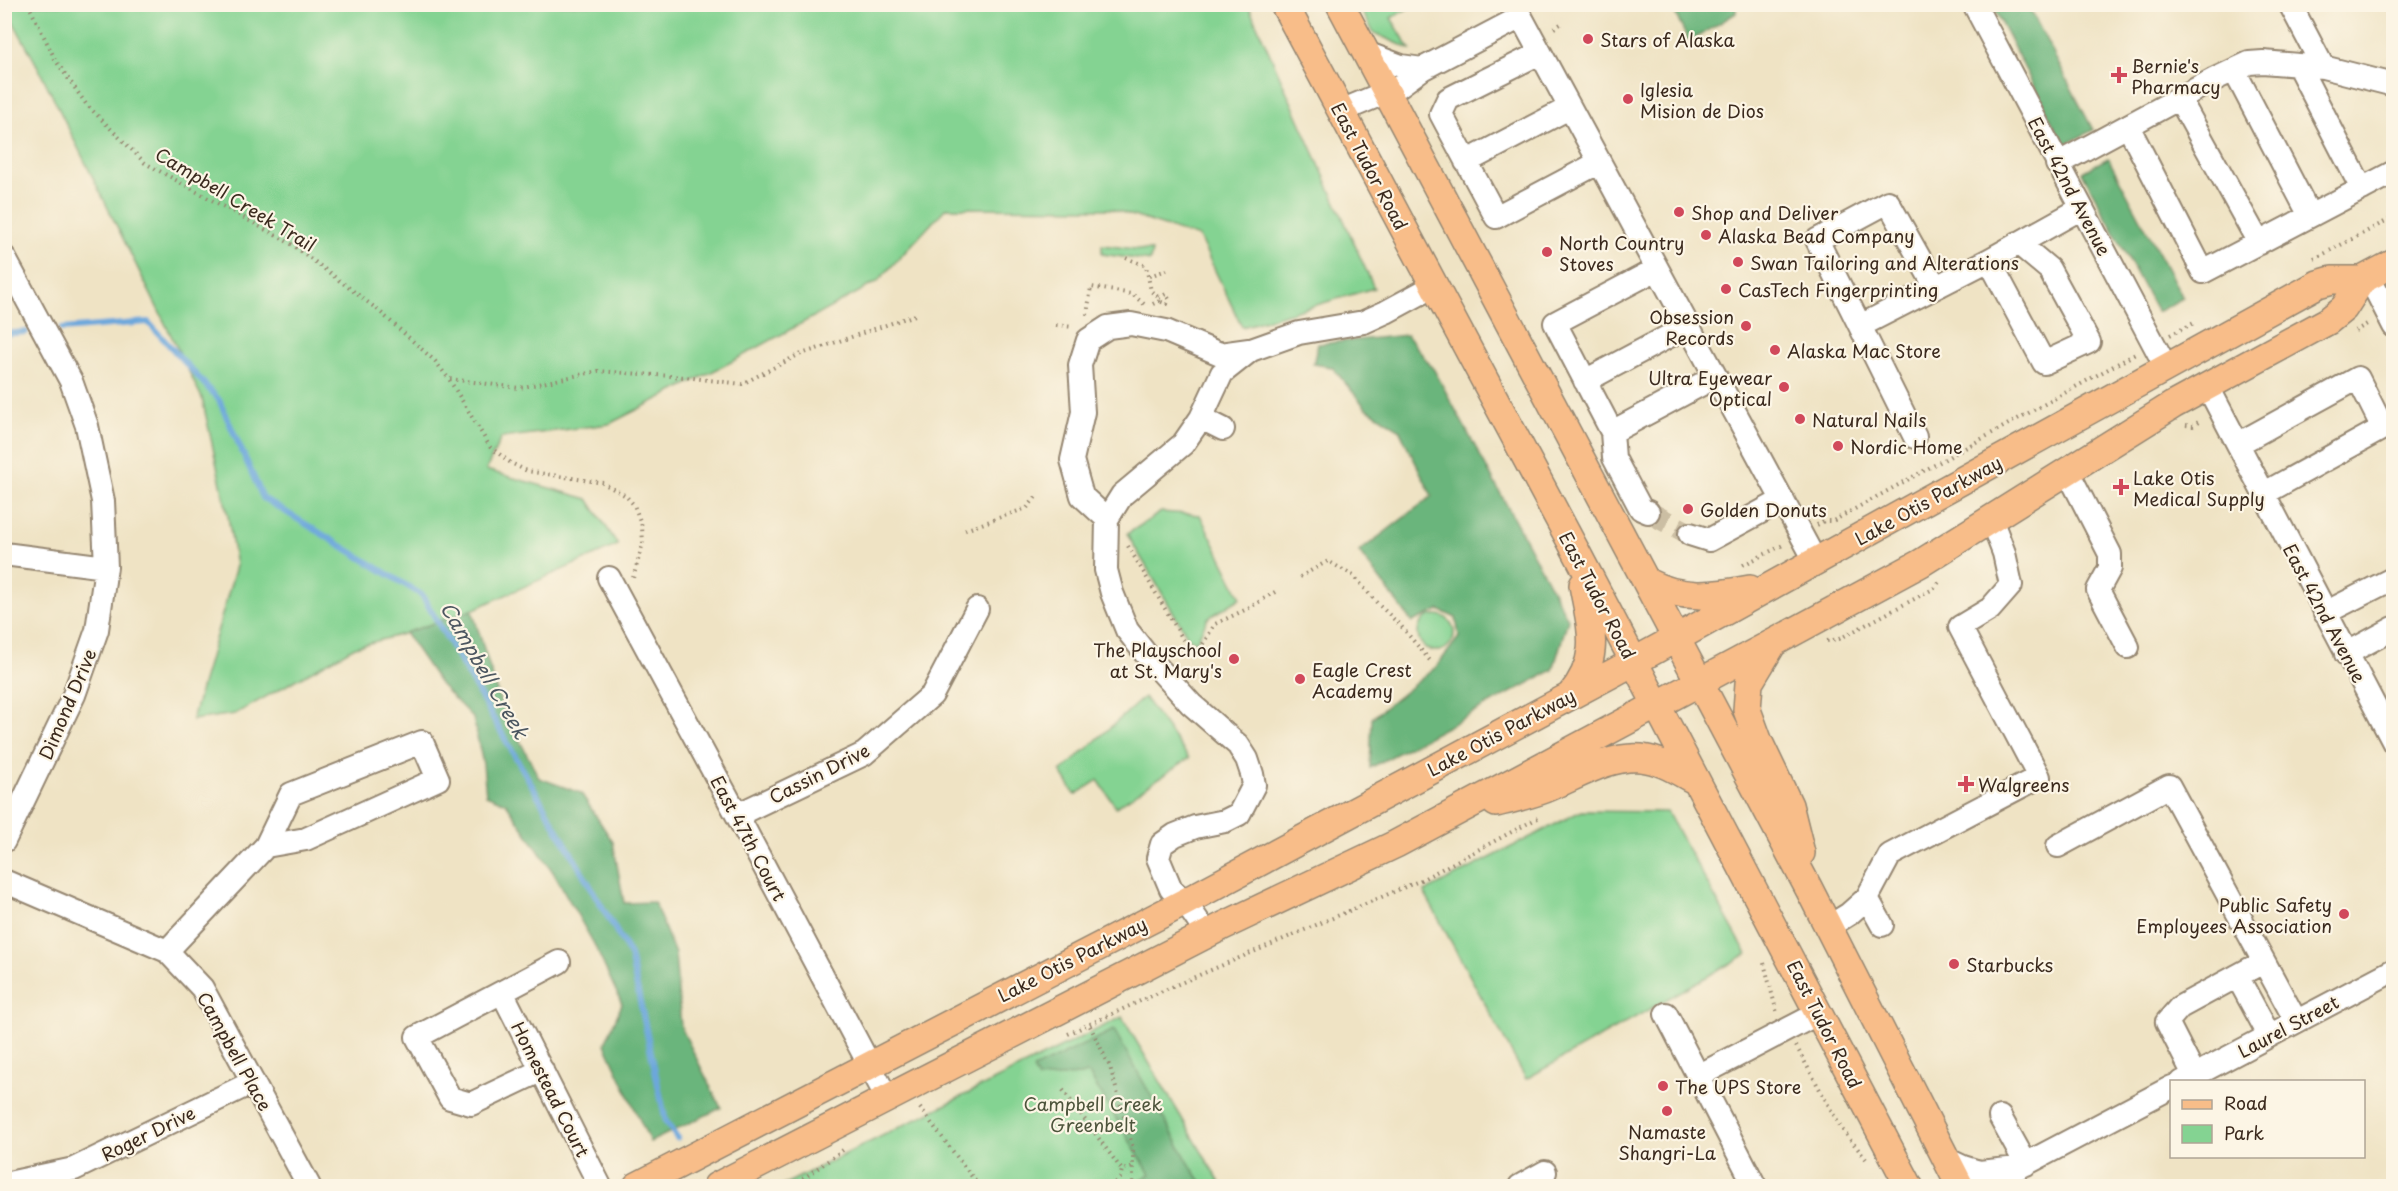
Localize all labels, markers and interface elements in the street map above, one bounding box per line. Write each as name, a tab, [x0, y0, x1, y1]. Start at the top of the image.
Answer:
place label: Stars of Alaska	[1600, 26, 1736, 53]
marker: Stars of Alaska	[1581, 32, 1595, 46]
place label: Bernie's Pharmacy	[2131, 52, 2221, 100]
marker: Bernie's Pharmacy	[2112, 68, 2126, 82]
place label: Iglesia Mision de Dios	[1640, 76, 1764, 124]
marker: Iglesia Mision de Dios	[1621, 92, 1635, 106]
street label: East Tudor Road	[1325, 97, 1415, 235]
street label: East 42nd Avenue	[2022, 112, 2118, 260]
street label: Campbell Creek Trail	[151, 140, 321, 258]
place label: Shop and Deliver	[1691, 199, 1839, 226]
marker: Shop and Deliver	[1672, 205, 1686, 219]
place label: Alaska Bead Company	[1718, 222, 1915, 249]
marker: Alaska Bead Company	[1699, 228, 1713, 242]
place label: North Country Stoves	[1559, 229, 1684, 277]
marker: North Country Stoves	[1540, 245, 1554, 259]
place label: Swan Tailoring and Alterations	[1750, 249, 2019, 276]
marker: Swan Tailoring and Alterations	[1731, 255, 1745, 269]
place label: CasTech Fingerprinting	[1738, 276, 1938, 303]
marker: CasTech Fingerprinting	[1719, 282, 1733, 296]
place label: Obsession Records	[1649, 303, 1734, 351]
marker: Obsession Records	[1739, 319, 1753, 333]
place label: Alaska Mac Store	[1787, 337, 1941, 364]
marker: Alaska Mac Store	[1768, 343, 1782, 357]
place label: Ultra Eyewear Optical	[1648, 364, 1773, 412]
marker: Ultra Eyewear Optical	[1777, 380, 1791, 394]
place label: Natural Nails	[1812, 406, 1926, 433]
marker: Natural Nails	[1793, 412, 1807, 426]
place label: Nordic Home	[1850, 433, 1963, 460]
marker: Nordic Home	[1831, 439, 1845, 453]
street label: Lake Otis Parkway	[1850, 448, 2006, 552]
place label: Lake Otis Medical Supply	[2133, 464, 2265, 512]
marker: Lake Otis Medical Supply	[2114, 480, 2128, 494]
place label: Golden Donuts	[1700, 496, 1827, 523]
marker: Golden Donuts	[1681, 502, 1695, 516]
street label: East Tudor Road	[1553, 526, 1643, 664]
street label: East 42nd Avenue	[2277, 539, 2373, 687]
water label: Campbell Creek	[433, 596, 537, 745]
place label: The Playschool at St. Mary's	[1093, 636, 1222, 684]
street label: Dimond Drive	[31, 644, 103, 764]
marker: The Playschool at St. Mary's	[1227, 652, 1241, 666]
place label: Eagle Crest Academy	[1312, 656, 1412, 704]
marker: Eagle Crest Academy	[1293, 672, 1307, 686]
street label: Lake Otis Parkway	[1422, 682, 1580, 782]
street label: Cassin Drive	[764, 736, 874, 810]
street label: East 47th Court	[705, 770, 793, 906]
place label: Walgreens	[1978, 771, 2069, 798]
marker: Walgreens	[1959, 777, 1973, 791]
place label: Public Safety Employees Association	[2136, 891, 2332, 939]
marker: Public Safety Employees Association	[2337, 907, 2351, 921]
street label: Lake Otis Parkway	[993, 910, 1151, 1008]
place label: Starbucks	[1966, 951, 2053, 978]
street label: East Tudor Road	[1781, 955, 1869, 1093]
marker: Starbucks	[1947, 957, 1961, 971]
street label: Campbell Place	[191, 986, 279, 1116]
street label: Laurel Street	[2233, 988, 2343, 1064]
street label: Homestead Court	[505, 1016, 597, 1162]
place label: The UPS Store	[1675, 1073, 1801, 1100]
marker: The UPS Store	[1656, 1079, 1670, 1093]
legend	[2170, 1080, 2365, 1158]
text: Road	[2224, 1089, 2268, 1116]
park label: Campbell Creek Greenbelt	[1024, 1090, 1162, 1138]
street label: Roger Drive	[96, 1099, 200, 1167]
marker: Namaste Shangri-La	[1660, 1104, 1674, 1118]
place label: Namaste Shangri-La	[1618, 1118, 1717, 1166]
text: Park	[2224, 1119, 2264, 1146]

